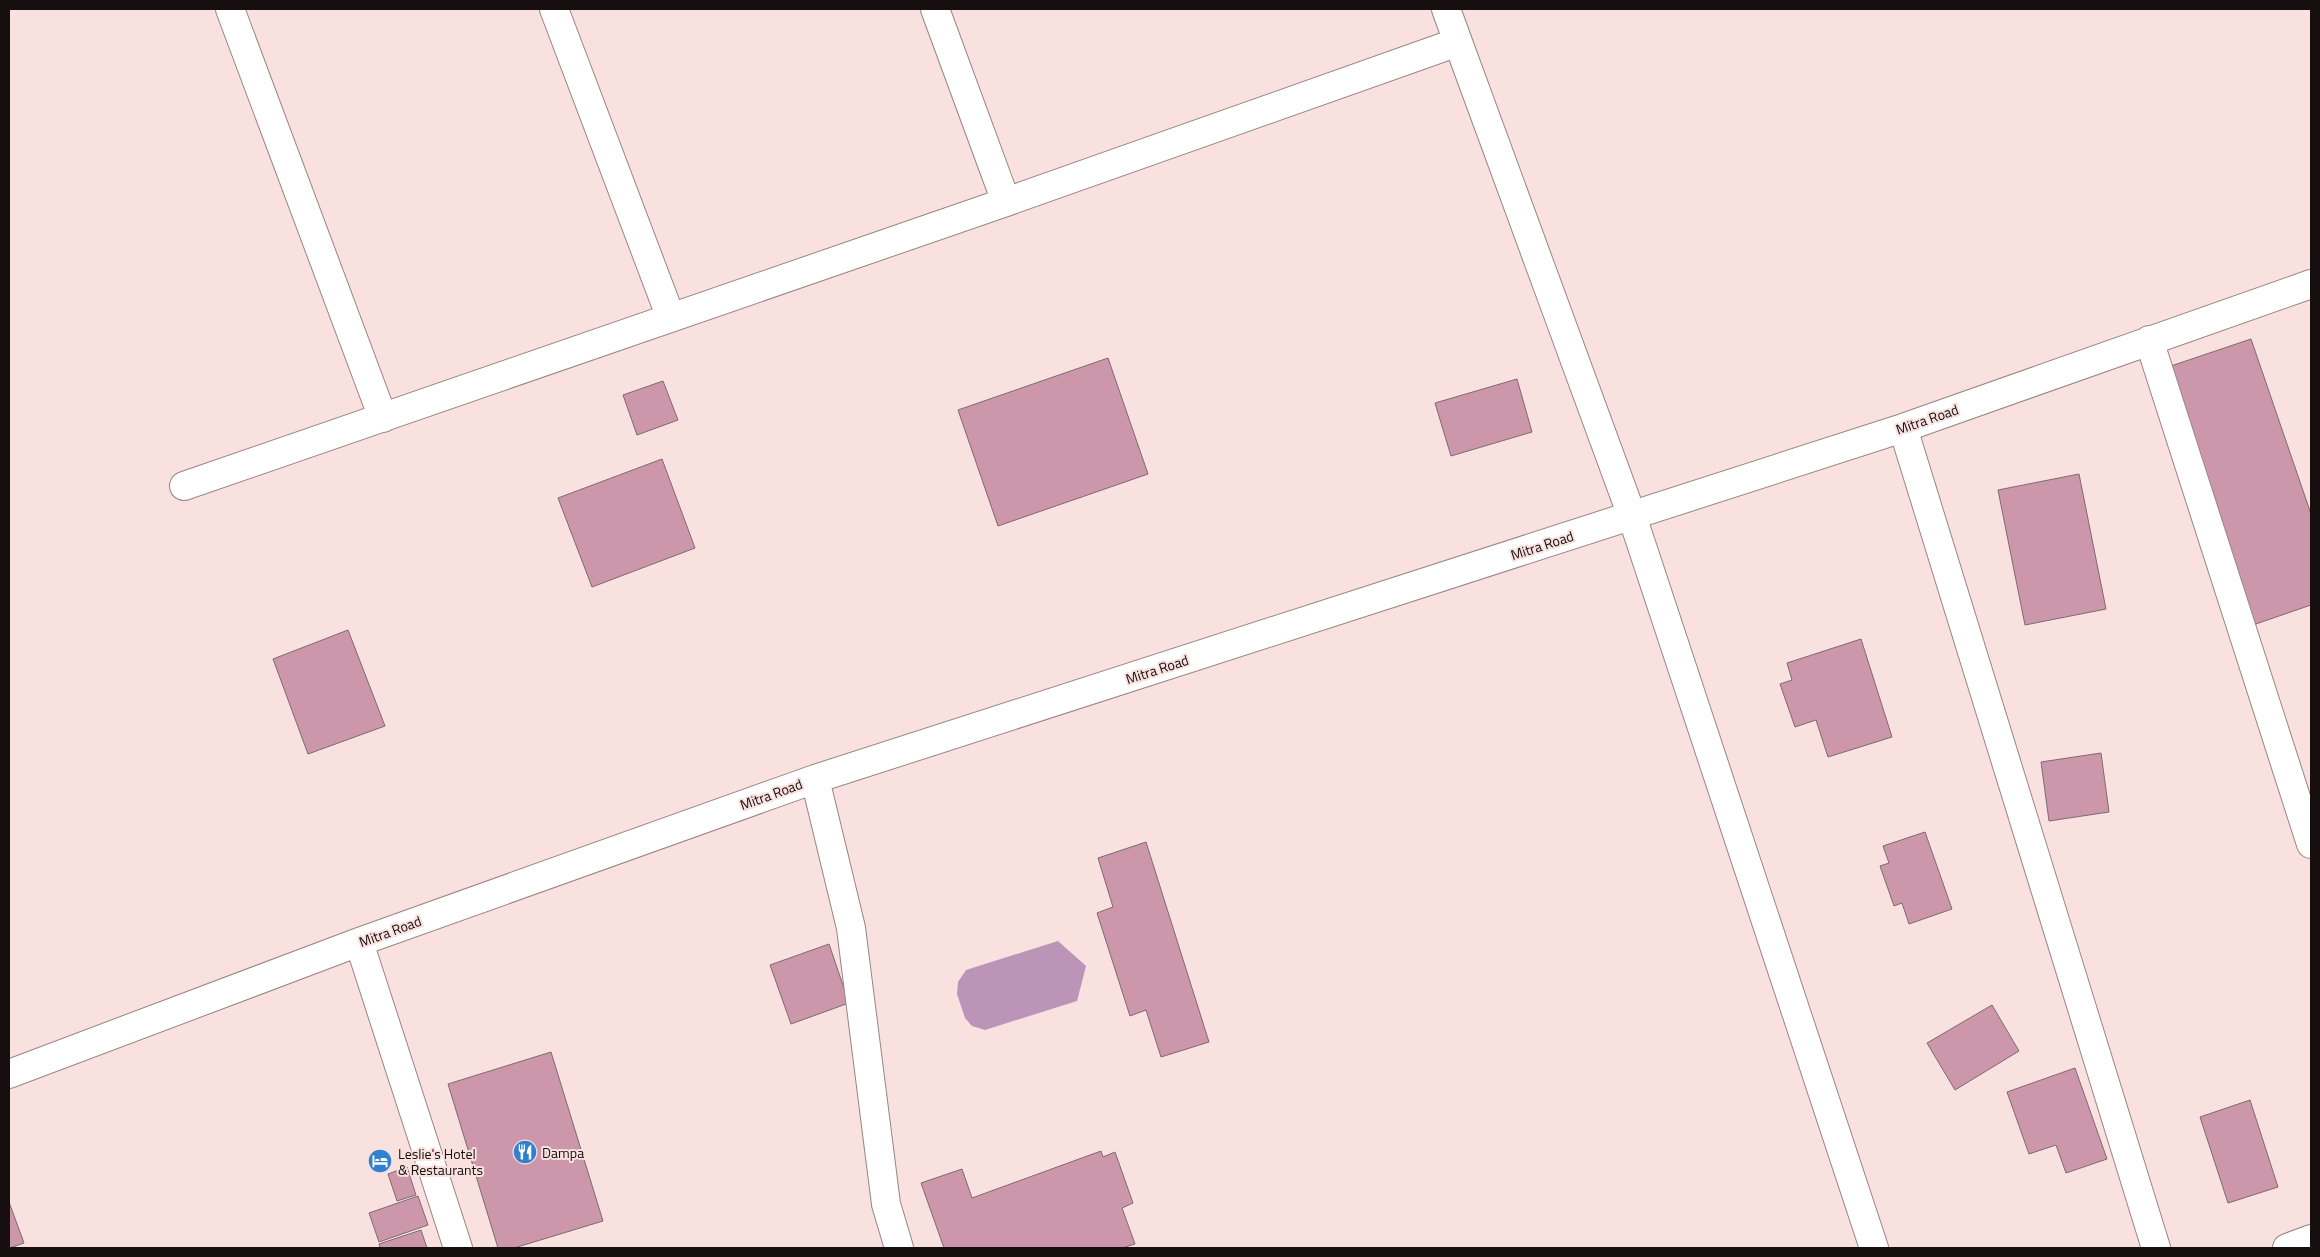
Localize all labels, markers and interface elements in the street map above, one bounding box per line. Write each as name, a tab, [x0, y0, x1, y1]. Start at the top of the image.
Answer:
street label: Mitra Road	[1893, 398, 1961, 440]
street label: Mitra Road	[1508, 525, 1576, 565]
street label: Mitra Road	[1123, 649, 1191, 689]
street label: Mitra Road	[737, 773, 805, 815]
street label: Mitra Road	[356, 910, 424, 952]
restaurant icon: Dampa	[512, 1139, 538, 1165]
place label: Dampa	[542, 1142, 584, 1163]
place label: Leslie's Hotel & Restaurants	[398, 1143, 483, 1180]
hotel icon: Leslie's Hotel & Restaurants	[367, 1148, 393, 1174]

